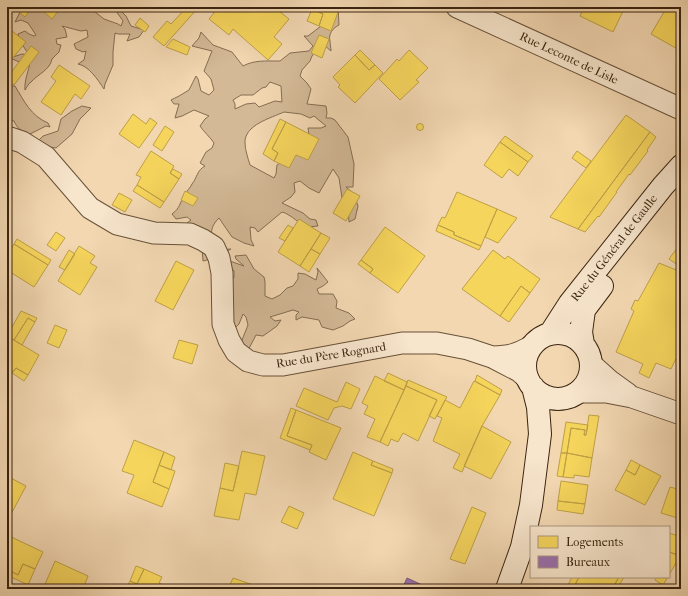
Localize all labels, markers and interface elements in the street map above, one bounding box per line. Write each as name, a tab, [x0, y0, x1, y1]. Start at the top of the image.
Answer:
street label: Rue Leconte de Lisle	[517, 29, 621, 87]
street label: Rue du Général de Gaulle	[568, 192, 660, 304]
street label: Rue du Père Rognard	[275, 339, 387, 371]
legend	[530, 526, 670, 578]
text: Logements	[566, 535, 624, 549]
text: Bureaux	[566, 555, 611, 569]

